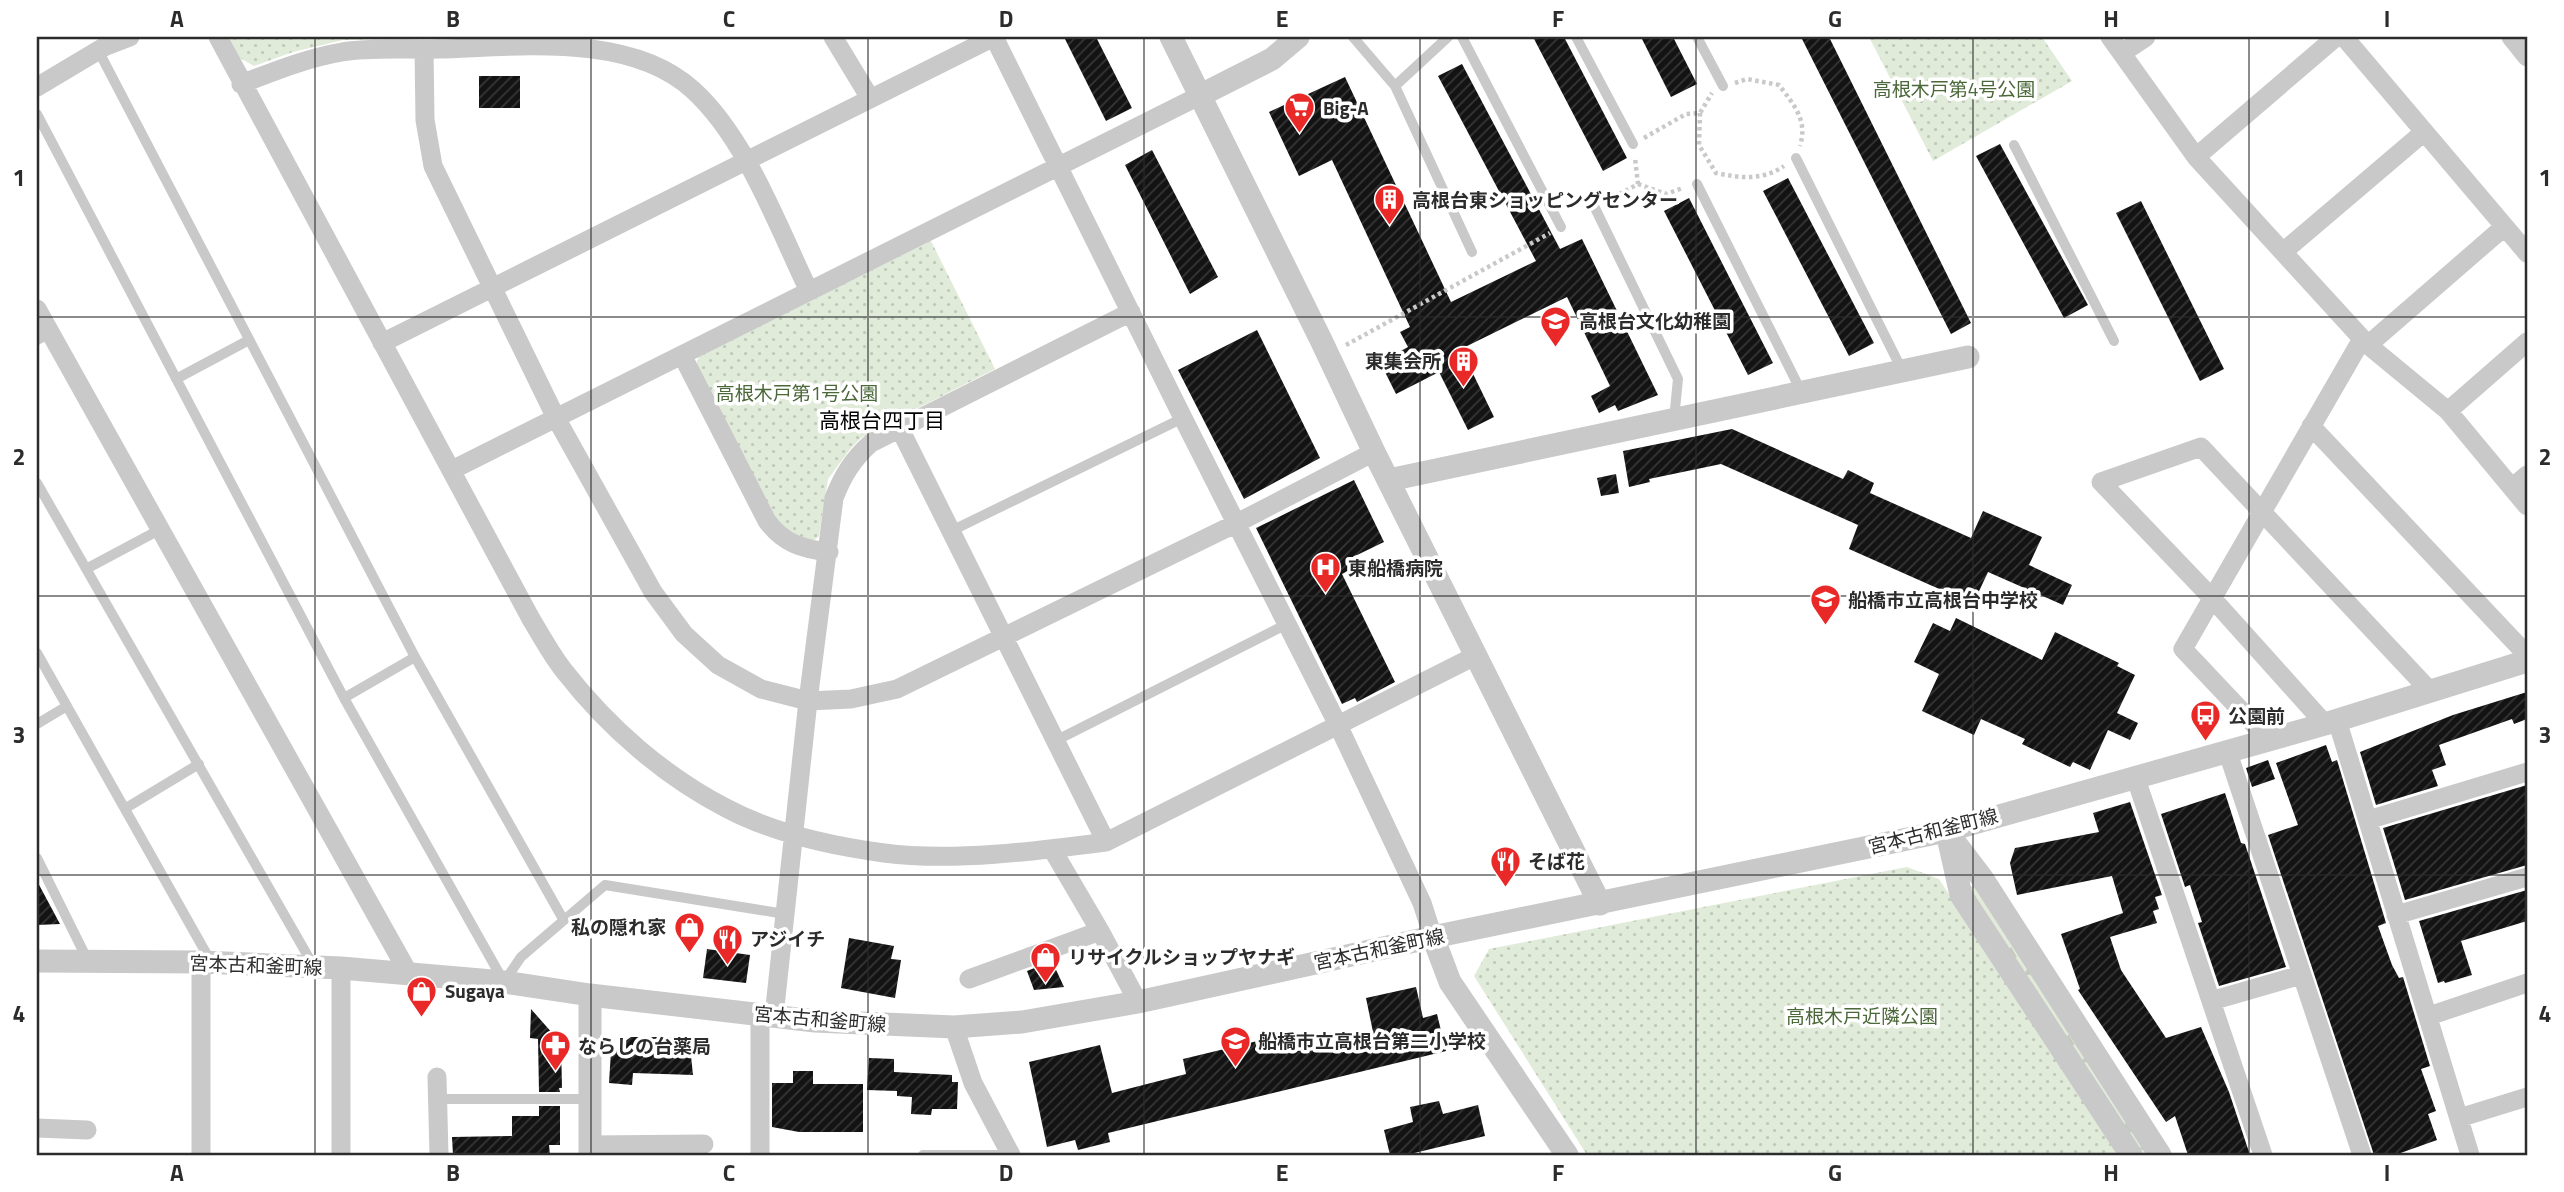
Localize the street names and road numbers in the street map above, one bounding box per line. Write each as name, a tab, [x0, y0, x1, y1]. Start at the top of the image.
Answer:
street label: 宮本古和釜町線	[1865, 800, 2001, 861]
street label: 宮本古和釜町線	[1311, 921, 1447, 977]
street label: 宮本古和釜町線	[189, 948, 323, 981]
street label: 宮本古和釜町線	[753, 998, 888, 1039]

